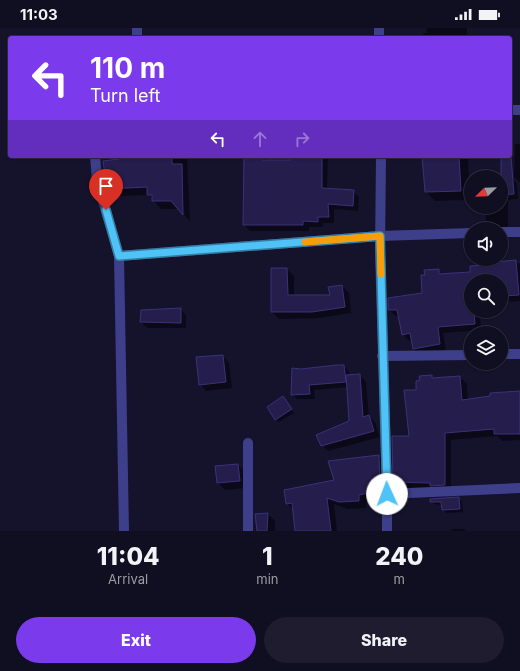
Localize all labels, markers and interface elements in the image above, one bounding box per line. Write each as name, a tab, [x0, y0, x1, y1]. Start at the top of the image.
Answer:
text: 11:03	[20, 5, 58, 24]
text: 110 m	[90, 51, 165, 85]
icon: left	[24, 52, 76, 104]
text: Turn left	[90, 85, 160, 106]
icon: left	[207, 128, 229, 150]
icon: ahead	[249, 128, 271, 150]
icon: right	[291, 128, 313, 150]
pin	[89, 169, 123, 210]
north arrow	[464, 170, 508, 214]
map controls	[464, 170, 508, 370]
icon: arrive	[95, 175, 117, 197]
button: sound	[464, 222, 508, 266]
button: search	[464, 274, 508, 318]
button: layers	[464, 326, 508, 370]
position arrow	[366, 473, 408, 515]
text: 11:04	[97, 542, 160, 571]
text: 1	[262, 542, 273, 571]
text: 240	[375, 542, 423, 571]
text: Arrival	[108, 571, 148, 587]
text: min	[256, 571, 278, 587]
text: m	[394, 571, 405, 587]
button: Exit	[16, 617, 256, 663]
button: Share	[264, 617, 504, 663]

